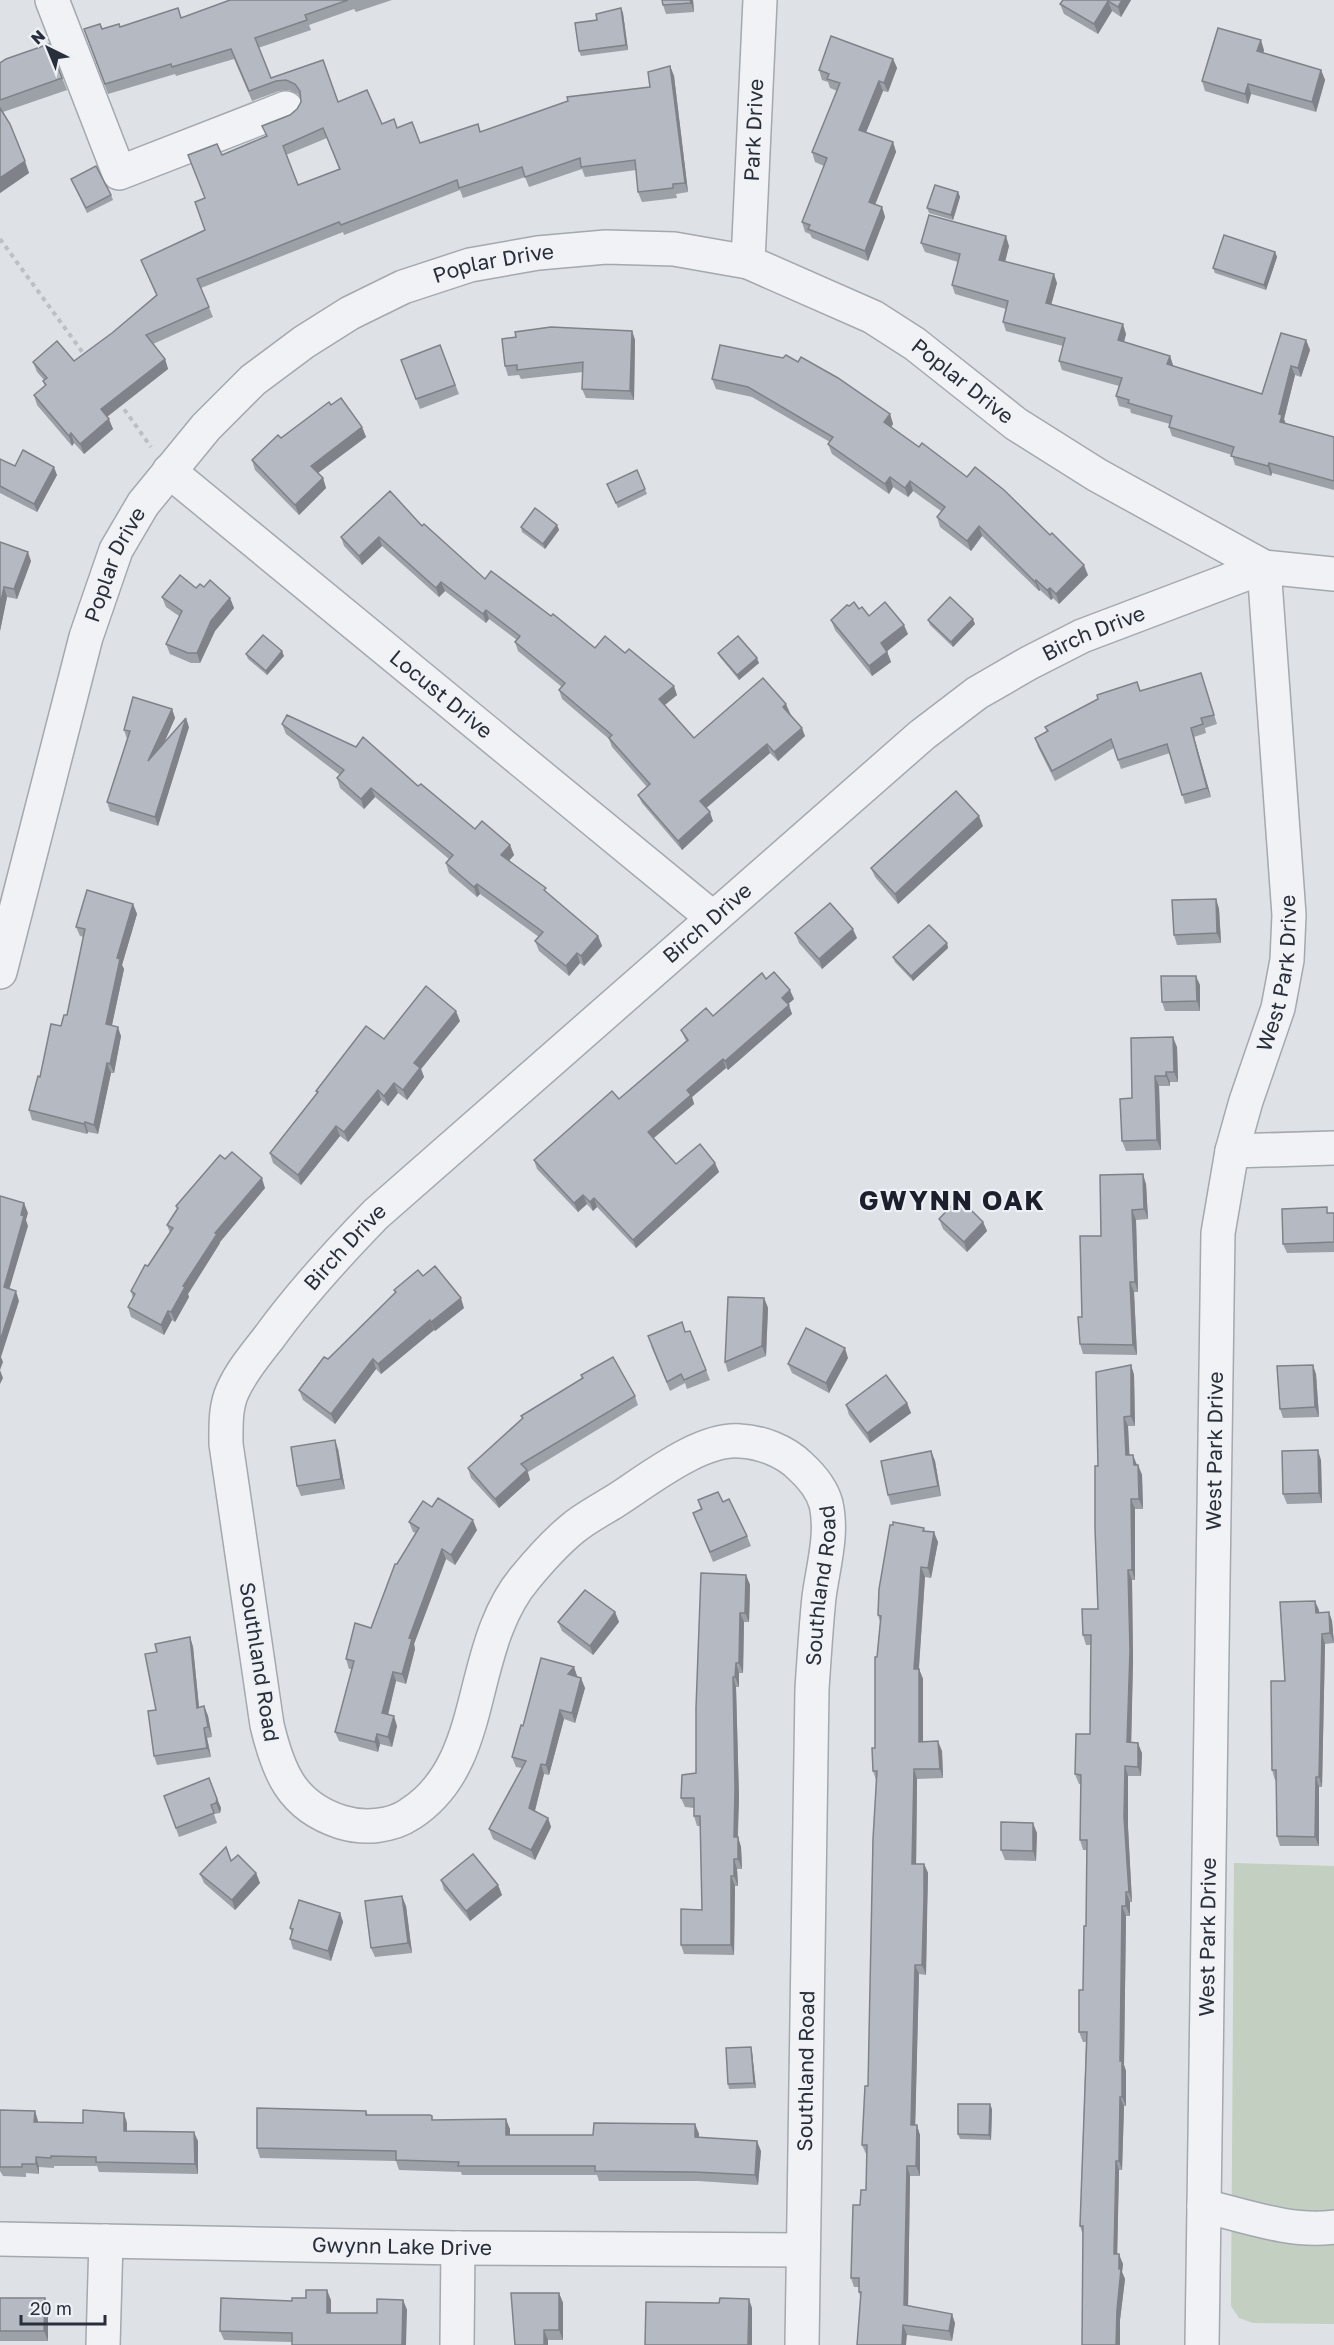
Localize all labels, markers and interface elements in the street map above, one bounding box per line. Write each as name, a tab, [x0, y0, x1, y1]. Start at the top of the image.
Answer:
north arrow	[18, 18, 78, 78]
text: N	[26, 26, 49, 48]
street label: Park Drive	[738, 78, 768, 182]
street label: Poplar Drive	[429, 238, 555, 288]
street label: Poplar Drive	[907, 332, 1019, 429]
street label: Poplar Drive	[78, 502, 151, 625]
street label: Birch Drive	[1037, 599, 1148, 666]
street label: Locust Drive	[385, 644, 498, 744]
street label: Birch Drive	[657, 877, 756, 968]
street label: West Park Drive	[1250, 894, 1301, 1055]
district label: GWYNN OAK	[859, 1184, 1045, 1216]
street label: Birch Drive	[298, 1197, 391, 1295]
street label: West Park Drive	[1200, 1371, 1228, 1531]
street label: Southland Road	[800, 1504, 841, 1667]
street label: Southland Road	[235, 1580, 285, 1743]
street label: West Park Drive	[1193, 1857, 1221, 2017]
street label: Southland Road	[791, 1990, 819, 2152]
street label: Gwynn Lake Drive	[312, 2231, 492, 2260]
scale bar	[21, 2288, 105, 2326]
text: 20 m	[30, 2297, 72, 2319]

